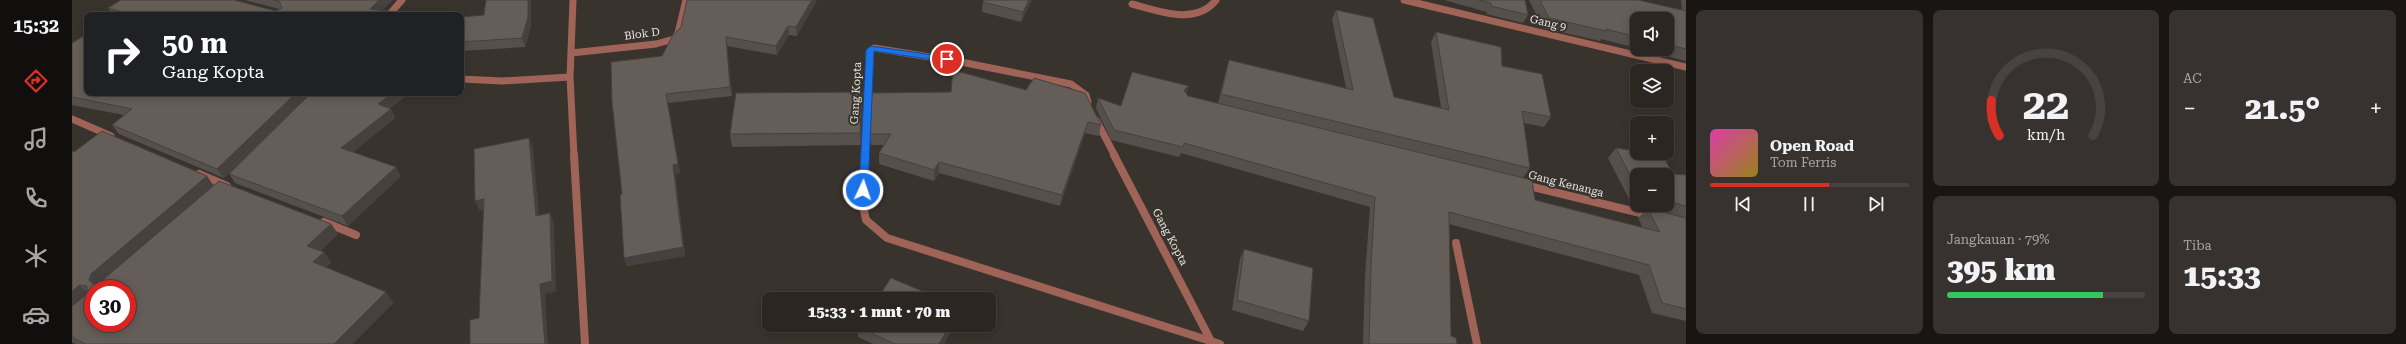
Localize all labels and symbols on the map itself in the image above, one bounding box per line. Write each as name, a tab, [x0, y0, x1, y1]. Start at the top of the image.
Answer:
street label: Gang 9	[1529, 13, 1567, 33]
street label: Blok D	[623, 25, 661, 43]
pin	[930, 42, 964, 76]
street label: Gang Kopta	[848, 61, 864, 125]
street label: Gang Kenanga	[1527, 168, 1605, 200]
position arrow	[842, 169, 884, 211]
street label: Gang Kopta	[1150, 206, 1190, 268]
speed limit sign: 30	[84, 280, 136, 332]

